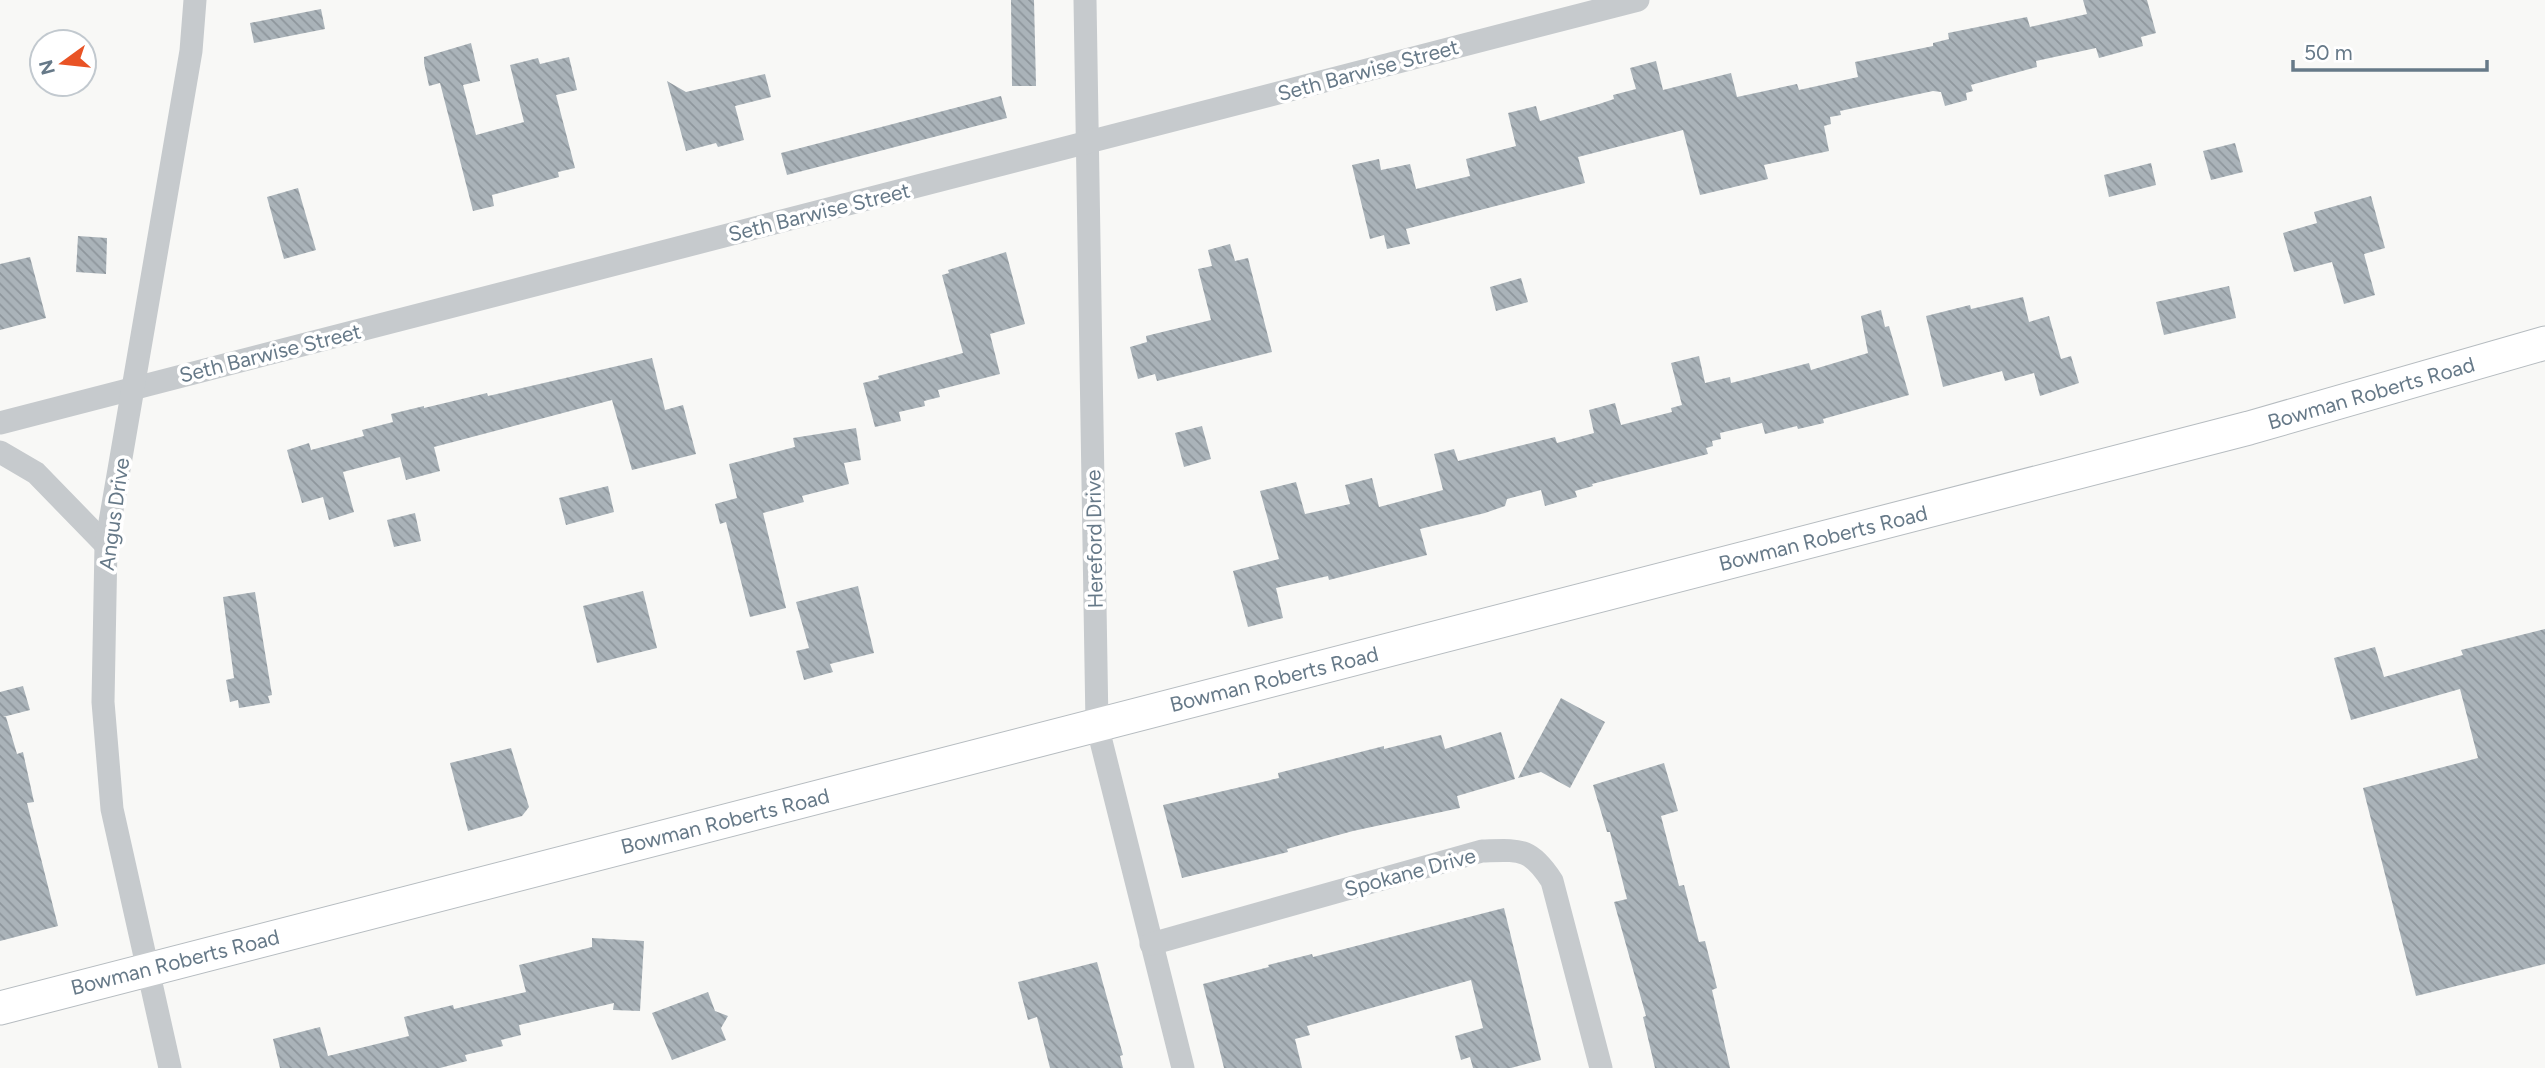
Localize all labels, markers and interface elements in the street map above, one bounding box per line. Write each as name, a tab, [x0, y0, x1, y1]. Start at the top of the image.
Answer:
north arrow	[28, 28, 98, 98]
scale bar	[2293, 28, 2487, 72]
street label: Seth Barwise Street	[1275, 34, 1461, 106]
text: 50 m	[2304, 40, 2353, 65]
text: N	[34, 57, 60, 77]
street label: Seth Barwise Street	[726, 177, 913, 247]
street label: Seth Barwise Street	[177, 318, 364, 388]
street label: Bowman Roberts Road	[2265, 351, 2477, 435]
street label: Angus Drive	[94, 456, 134, 572]
street label: Hereford Drive	[1080, 469, 1108, 609]
street label: Bowman Roberts Road	[1716, 500, 1930, 576]
street label: Bowman Roberts Road	[1167, 641, 1381, 717]
street label: Bowman Roberts Road	[618, 783, 832, 859]
street label: Spokane Drive	[1342, 842, 1478, 902]
street label: Bowman Roberts Road	[68, 924, 282, 1000]

